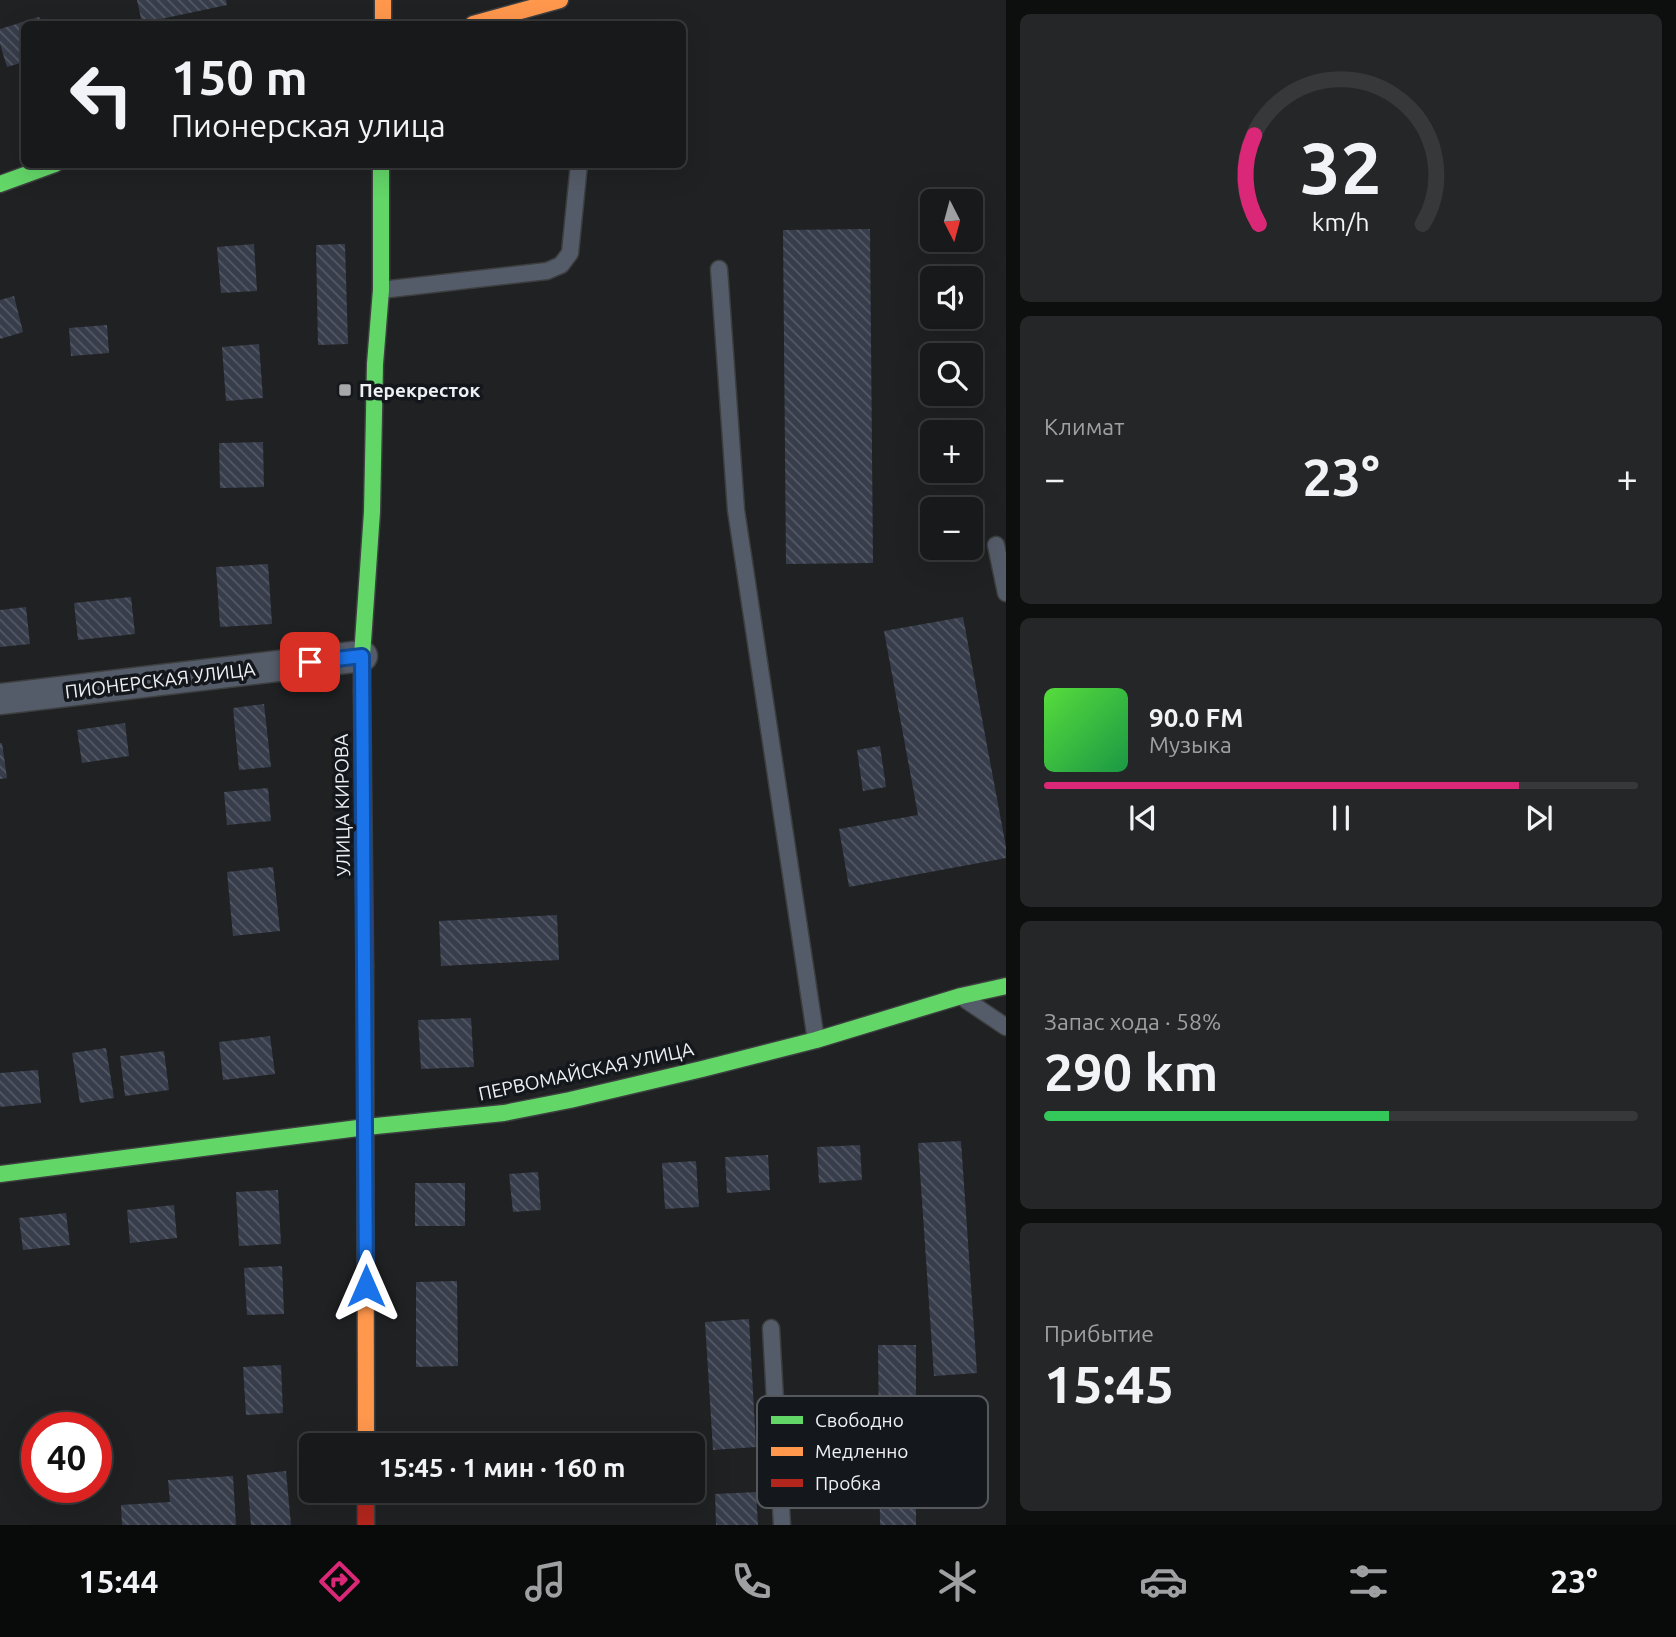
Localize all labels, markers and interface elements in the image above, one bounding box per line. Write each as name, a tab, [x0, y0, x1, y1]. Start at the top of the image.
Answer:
icon: left	[56, 49, 147, 140]
text: 150 m	[171, 49, 308, 104]
text: Пионерская улица	[171, 107, 446, 143]
text: 32	[1300, 126, 1382, 208]
north arrow	[920, 189, 984, 252]
map controls	[920, 189, 983, 560]
text: km/h	[1312, 208, 1370, 236]
button: sound	[920, 266, 983, 329]
button: search	[920, 343, 983, 406]
place label: Перекресток	[359, 379, 480, 401]
marker: Перекресток	[337, 382, 353, 398]
text: Климат	[1044, 414, 1124, 439]
button: +	[920, 420, 983, 483]
text: 23°	[1302, 448, 1380, 506]
text: −	[1044, 457, 1065, 499]
text: +	[1617, 457, 1638, 499]
button: −	[920, 497, 983, 560]
pin	[280, 632, 340, 692]
icon: arrive	[291, 643, 329, 681]
street label: ПИОНЕРСКАЯ УЛИЦА	[63, 657, 257, 703]
text: 90.0 FM	[1149, 703, 1243, 732]
text: Музыка	[1149, 732, 1232, 757]
street label: УЛИЦА КИРОВА	[330, 733, 354, 877]
icon: previous	[1124, 799, 1162, 837]
icon: pause	[1322, 799, 1360, 837]
icon: next	[1520, 799, 1558, 837]
text: Запас хода · 58%	[1044, 1009, 1221, 1034]
street label: ПЕРВОМАЙСКАЯ УЛИЦА	[476, 1037, 696, 1105]
text: 290 km	[1044, 1043, 1218, 1101]
position arrow	[329, 1249, 403, 1323]
text: Прибытие	[1044, 1321, 1154, 1346]
text: 15:45	[1044, 1355, 1174, 1413]
legend	[757, 1396, 988, 1508]
text: Свободно	[815, 1409, 904, 1431]
speed limit sign: 40	[21, 1412, 112, 1503]
text: Медленно	[815, 1440, 908, 1462]
text: 15:45 · 1 мин · 160 m	[379, 1453, 625, 1482]
text: Пробка	[815, 1472, 881, 1494]
icon: directions	[315, 1557, 364, 1606]
icon: music	[521, 1557, 570, 1606]
icon: phone	[727, 1557, 776, 1606]
icon: climate	[933, 1557, 982, 1606]
icon: car	[1139, 1557, 1188, 1606]
icon: filters	[1344, 1557, 1393, 1606]
text: 15:44	[78, 1563, 158, 1599]
text: 23°	[1550, 1563, 1598, 1599]

